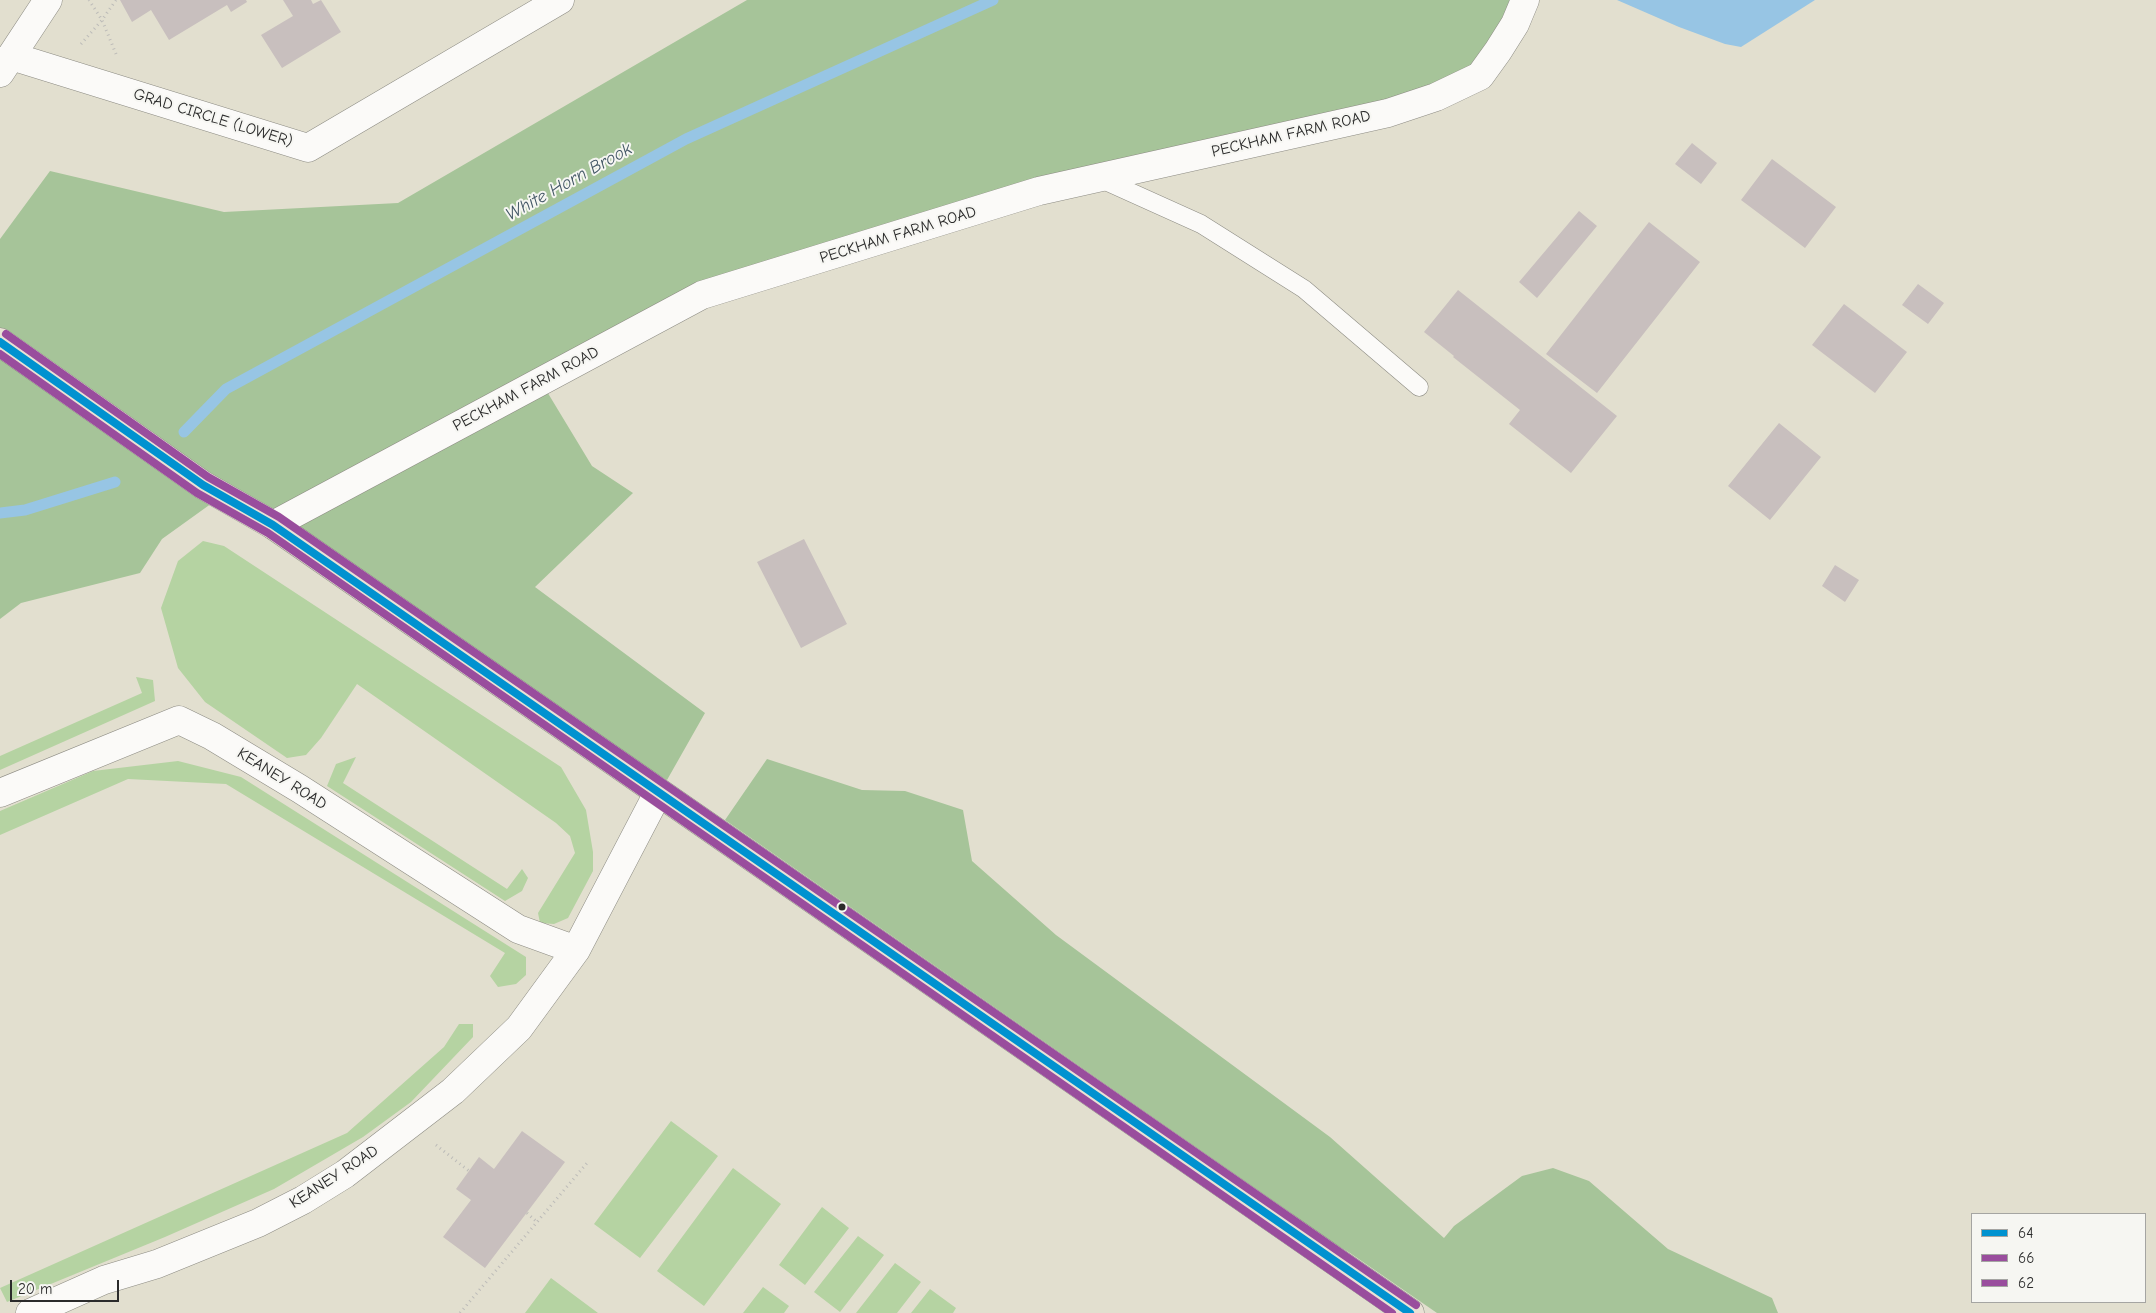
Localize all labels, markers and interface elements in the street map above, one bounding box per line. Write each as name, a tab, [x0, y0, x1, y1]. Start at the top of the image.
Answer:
street label: GRAD CIRCLE (LOWER)	[131, 85, 295, 151]
street label: PECKHAM FARM ROAD	[1210, 106, 1372, 162]
water label: White Horn Brook	[502, 138, 636, 226]
street label: PECKHAM FARM ROAD	[817, 202, 979, 268]
street label: PECKHAM FARM ROAD	[450, 342, 602, 436]
street label: KEANEY ROAD	[234, 744, 330, 814]
unlabelled marker	[837, 902, 847, 912]
street label: KEANEY ROAD	[286, 1141, 382, 1213]
legend	[1971, 1213, 2146, 1303]
text: 64	[2018, 1224, 2033, 1242]
text: 66	[2018, 1249, 2034, 1267]
scale bar	[12, 1270, 121, 1302]
text: 62	[2018, 1274, 2034, 1292]
text: 20 m	[18, 1280, 52, 1298]

